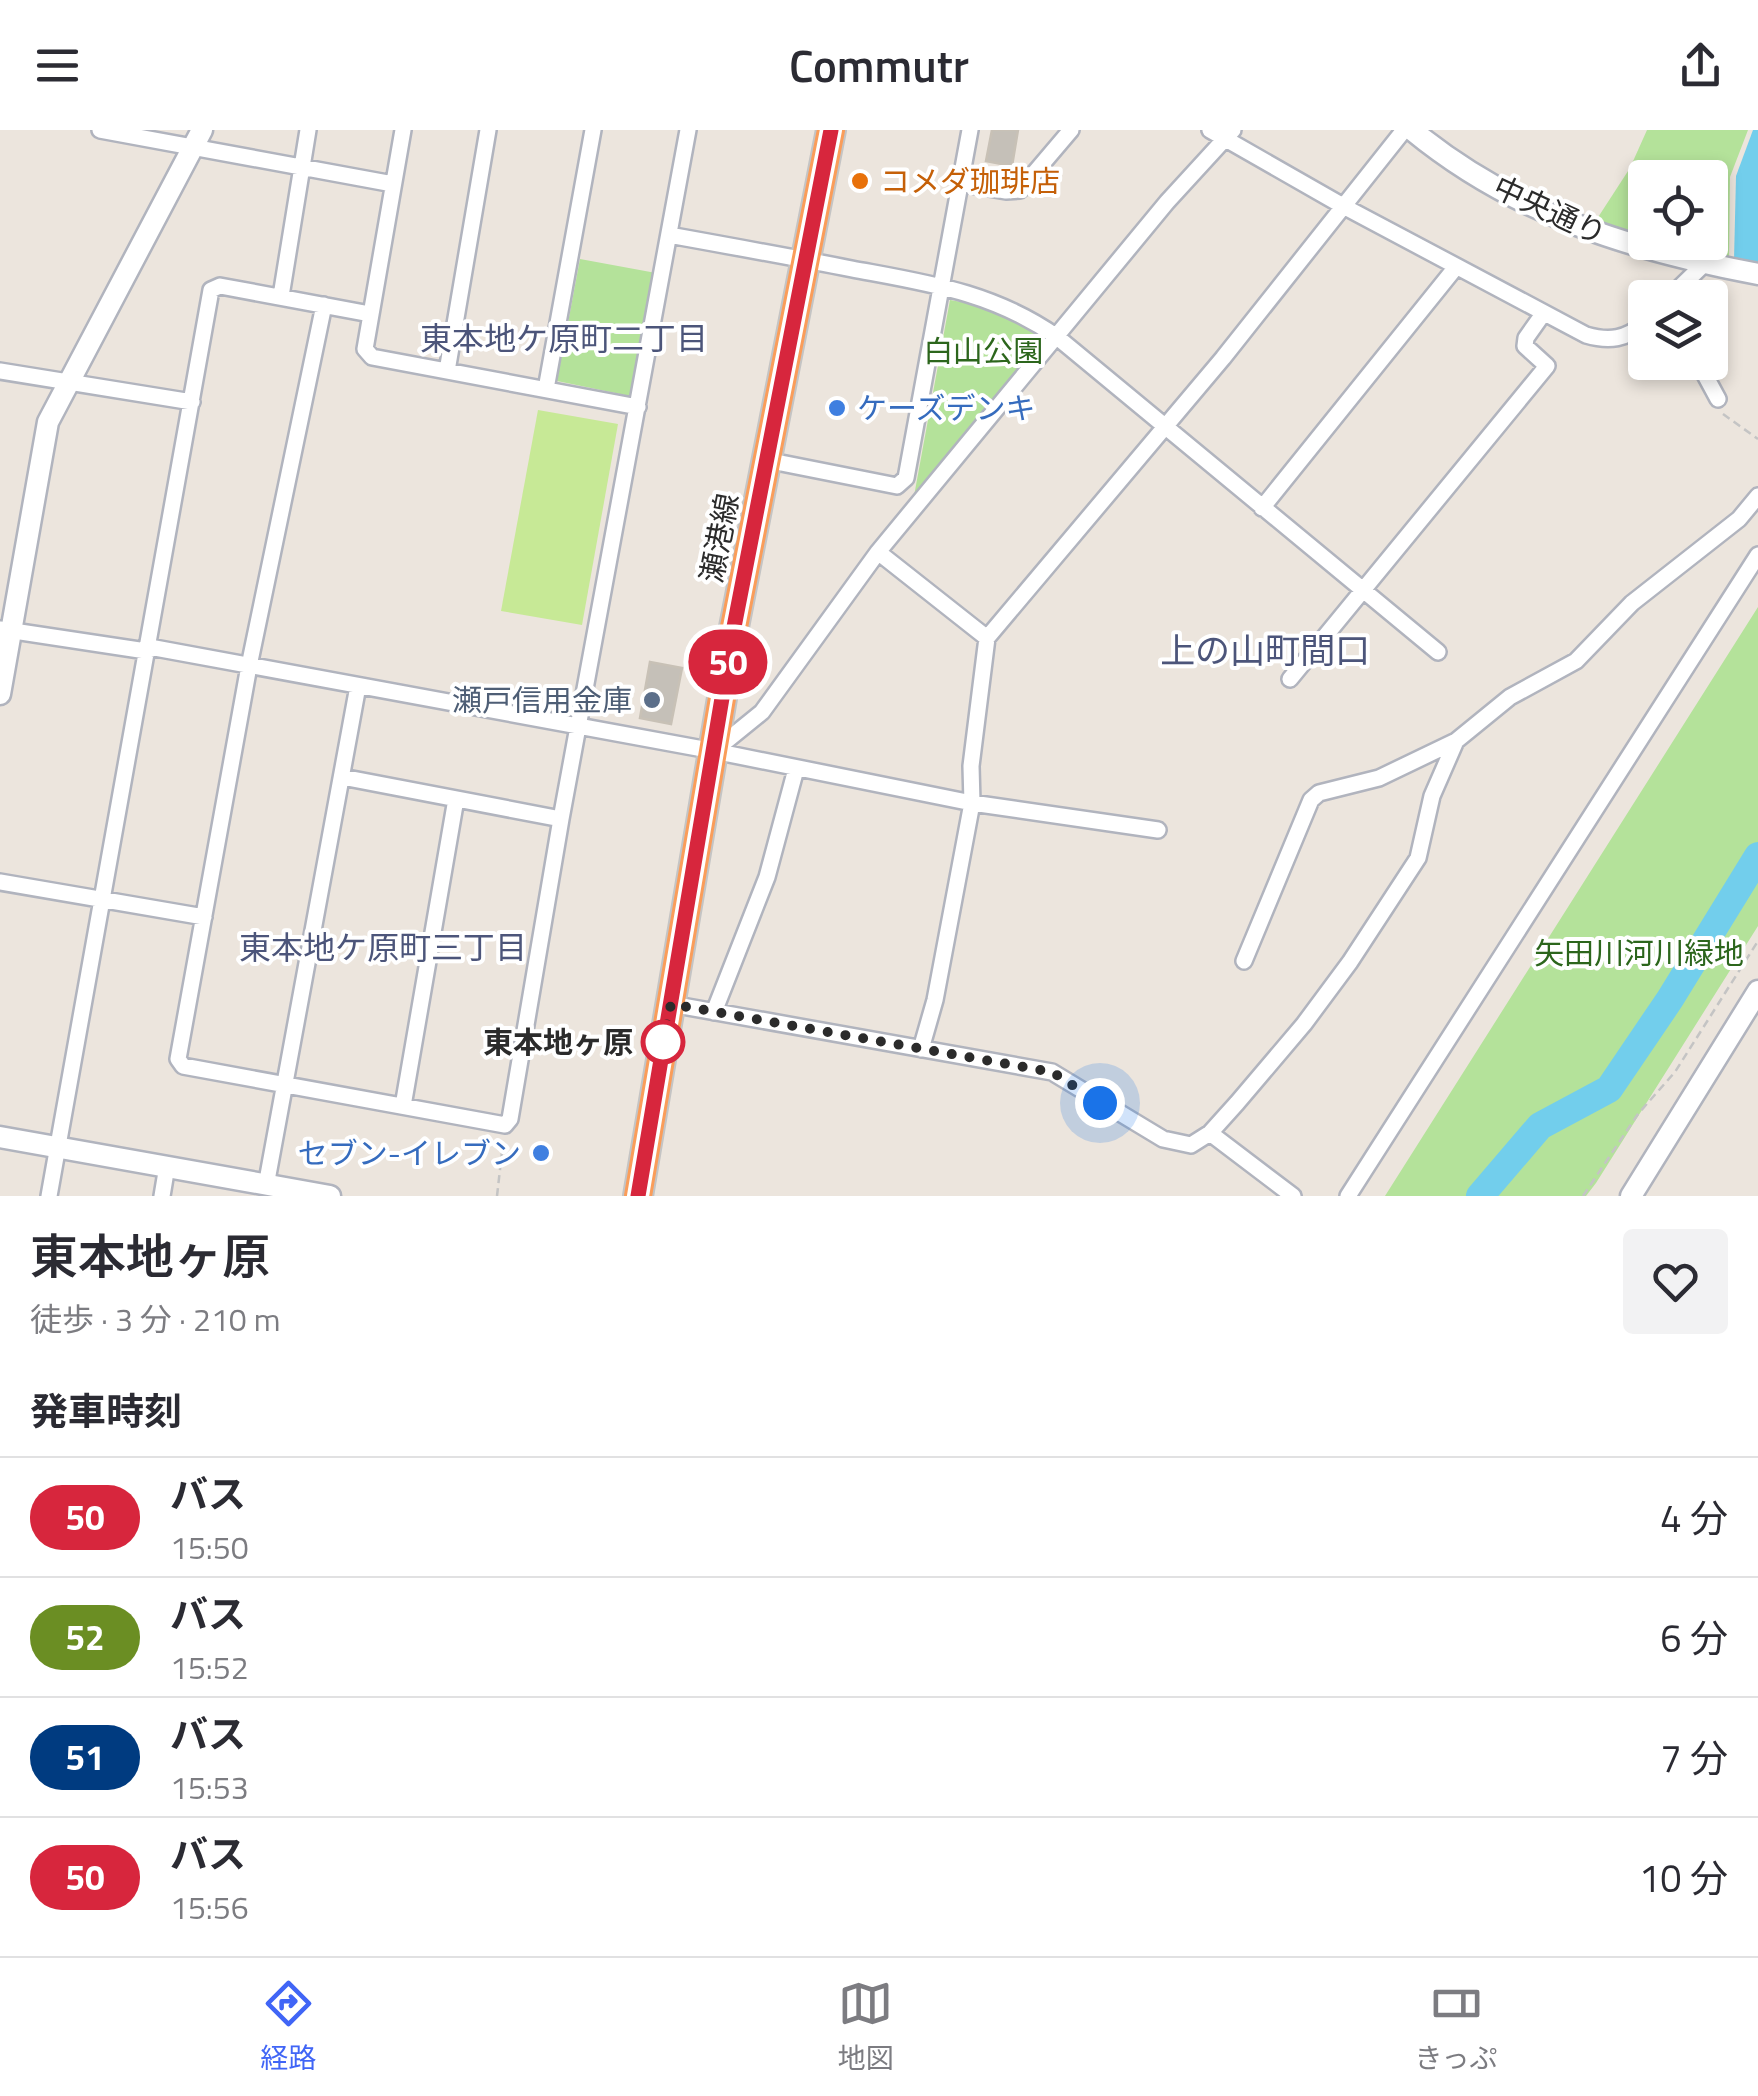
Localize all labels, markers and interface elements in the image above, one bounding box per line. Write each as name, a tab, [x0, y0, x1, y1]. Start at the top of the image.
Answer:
text: Commutr	[789, 31, 969, 99]
icon: menu	[30, 38, 85, 93]
icon: share	[1673, 38, 1728, 93]
place label: コメダ珈琲店	[880, 158, 1060, 204]
map controls	[1628, 160, 1728, 380]
button: locate	[1628, 160, 1728, 260]
street label: 中央通り	[1486, 164, 1614, 256]
marker: コメダ珈琲店	[849, 170, 871, 192]
button: layers	[1628, 280, 1728, 380]
district label: 東本地ケ原町二丁目	[420, 314, 708, 362]
park label: 白山公園	[923, 328, 1043, 374]
place label: ケーズデンキ	[857, 385, 1036, 431]
marker: ケーズデンキ	[826, 397, 848, 419]
street label: 瀬港線	[688, 489, 750, 587]
district label: 上の山町間口	[1160, 623, 1370, 677]
line badge: 50	[683, 630, 773, 694]
text: 50	[708, 635, 748, 689]
place label: 瀬戸信用金庫	[452, 677, 632, 723]
marker: 瀬戸信用金庫	[641, 689, 663, 711]
district label: 東本地ケ原町三丁目	[239, 923, 527, 971]
park label: 矢田川河川緑地	[1534, 930, 1744, 976]
place label: 東本地ヶ原	[483, 1019, 633, 1065]
marker: 東本地ヶ原	[642, 1021, 684, 1063]
your location	[1075, 1078, 1125, 1128]
place label: セブン-イレブン	[298, 1130, 521, 1176]
marker: セブン-イレブン	[530, 1142, 552, 1164]
text: 東本地ヶ原	[30, 1220, 270, 1293]
button: heart	[1623, 1229, 1728, 1334]
text: 徒歩 · 3 分 · 210 m	[30, 1295, 281, 1343]
text: 発車時刻	[30, 1382, 182, 1440]
text: バス	[170, 1465, 246, 1523]
text: 4 分	[1660, 1489, 1728, 1547]
text: 50	[65, 1490, 105, 1544]
text: 15:50	[170, 1523, 249, 1571]
text: バス	[170, 1585, 246, 1643]
text: 6 分	[1660, 1609, 1728, 1667]
text: 52	[65, 1610, 105, 1664]
text: 15:52	[170, 1643, 249, 1691]
text: バス	[170, 1705, 246, 1763]
text: 7 分	[1660, 1729, 1728, 1787]
text: 51	[65, 1730, 105, 1784]
text: 15:53	[170, 1763, 249, 1811]
text: バス	[170, 1825, 246, 1883]
text: 10 分	[1639, 1849, 1728, 1907]
text: 50	[65, 1850, 105, 1904]
text: 15:56	[170, 1883, 249, 1931]
tab: 経路	[261, 1976, 317, 2079]
tab: 地図	[838, 1976, 894, 2079]
tab: きっぷ	[1415, 1976, 1497, 2079]

